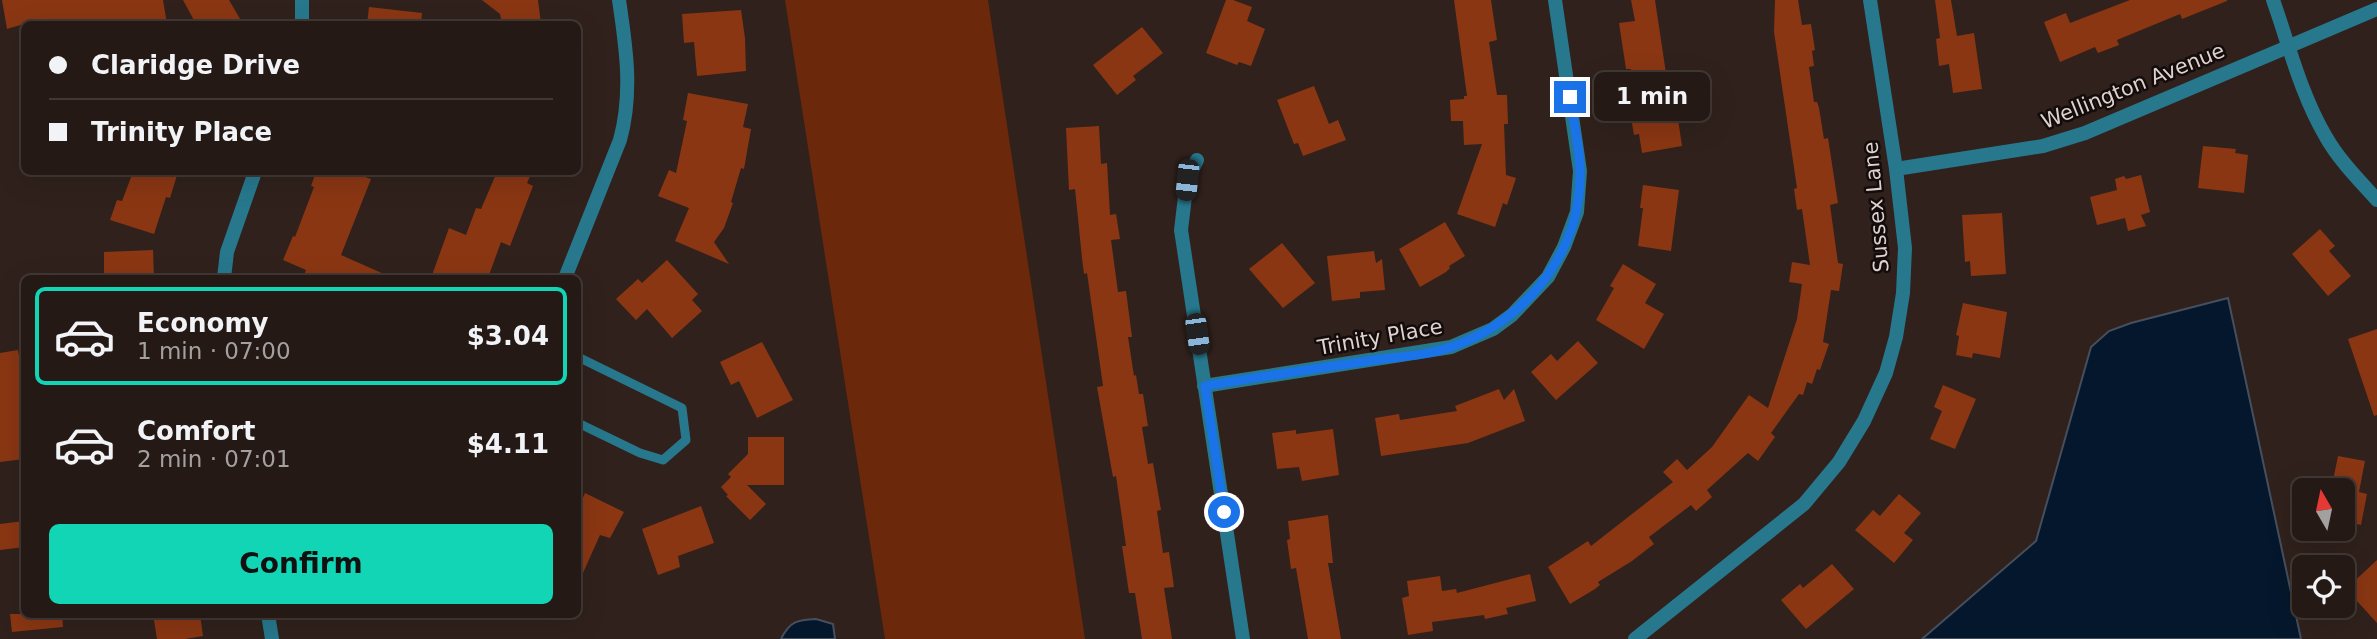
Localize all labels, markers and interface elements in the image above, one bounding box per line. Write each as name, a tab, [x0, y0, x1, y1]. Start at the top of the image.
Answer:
street label: Wellington Avenue	[2038, 38, 2228, 134]
text: Claridge Drive	[91, 50, 300, 80]
callout: 1 min	[1594, 72, 1710, 122]
route end	[1554, 81, 1586, 113]
text: 1 min	[1616, 83, 1688, 109]
text: Trinity Place	[91, 117, 272, 147]
street label: Sussex Lane	[1858, 141, 1894, 273]
car	[1175, 158, 1200, 202]
icon: car	[53, 305, 116, 368]
text: Economy	[137, 308, 268, 338]
car	[1184, 312, 1211, 356]
street label: Trinity Place	[1315, 314, 1444, 360]
text: $3.04	[467, 321, 549, 351]
text: 1 min · 07:00	[137, 338, 291, 364]
icon: car	[53, 413, 116, 476]
text: Comfort	[137, 416, 255, 446]
text: $4.11	[467, 429, 549, 459]
text: 2 min · 07:01	[137, 446, 291, 472]
north arrow	[2292, 478, 2356, 541]
map controls	[2292, 478, 2355, 618]
route start	[1208, 496, 1240, 528]
button: Confirm	[49, 524, 553, 604]
button: locate	[2292, 555, 2355, 618]

